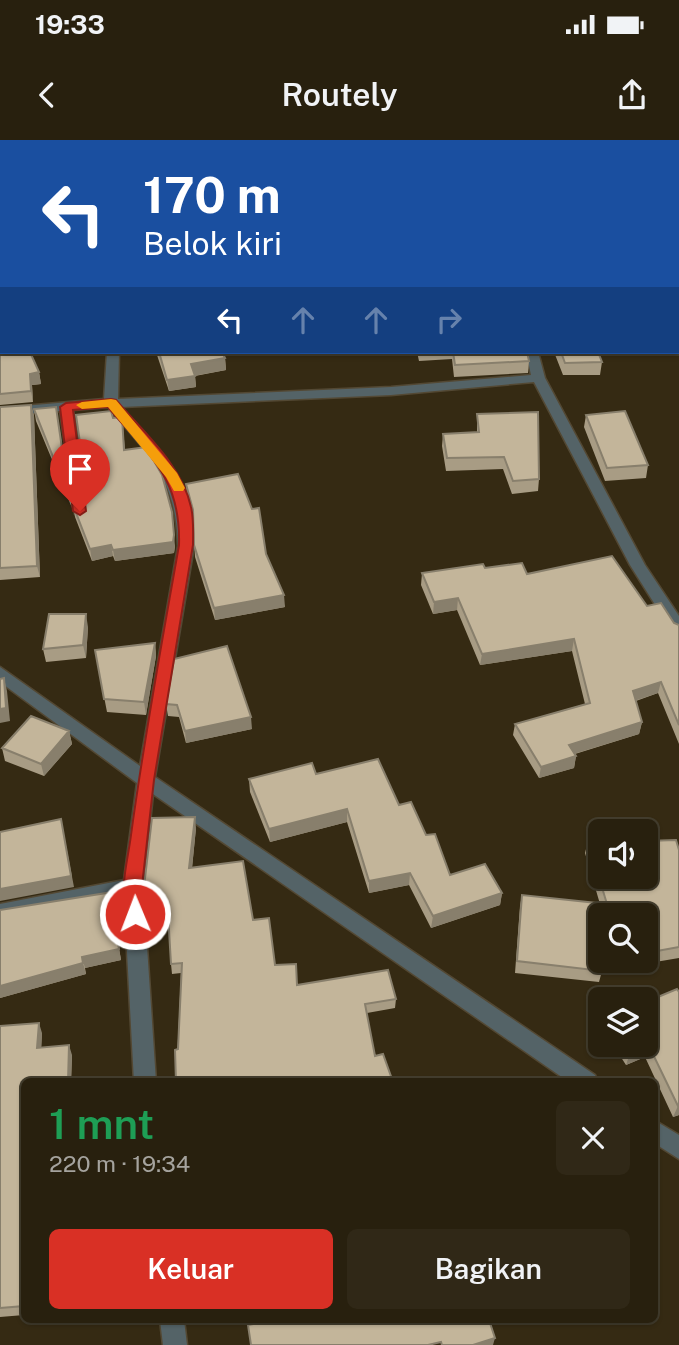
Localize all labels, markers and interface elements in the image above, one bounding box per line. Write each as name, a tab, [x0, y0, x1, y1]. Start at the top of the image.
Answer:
text: 19:33	[35, 9, 105, 40]
icon: back	[28, 76, 66, 114]
text: Routely	[281, 76, 398, 113]
icon: share	[613, 76, 651, 114]
text: 170 m	[143, 166, 281, 224]
icon: left	[28, 168, 119, 259]
text: Belok kiri	[143, 225, 282, 262]
icon: left	[211, 301, 249, 339]
icon: ahead	[284, 301, 322, 339]
icon: ahead	[357, 301, 395, 339]
icon: right	[430, 301, 468, 339]
pin	[50, 439, 110, 511]
icon: arrive	[61, 450, 99, 488]
map controls	[588, 819, 658, 1057]
button: sound	[588, 819, 658, 889]
position arrow	[98, 877, 172, 951]
button: search	[588, 903, 658, 973]
button: layers	[588, 987, 658, 1057]
text: 1 mnt	[49, 1099, 154, 1148]
button: close	[556, 1101, 630, 1175]
text: 220 m · 19:34	[49, 1150, 190, 1177]
button: Keluar	[49, 1229, 333, 1309]
button: Bagikan	[347, 1229, 630, 1309]

